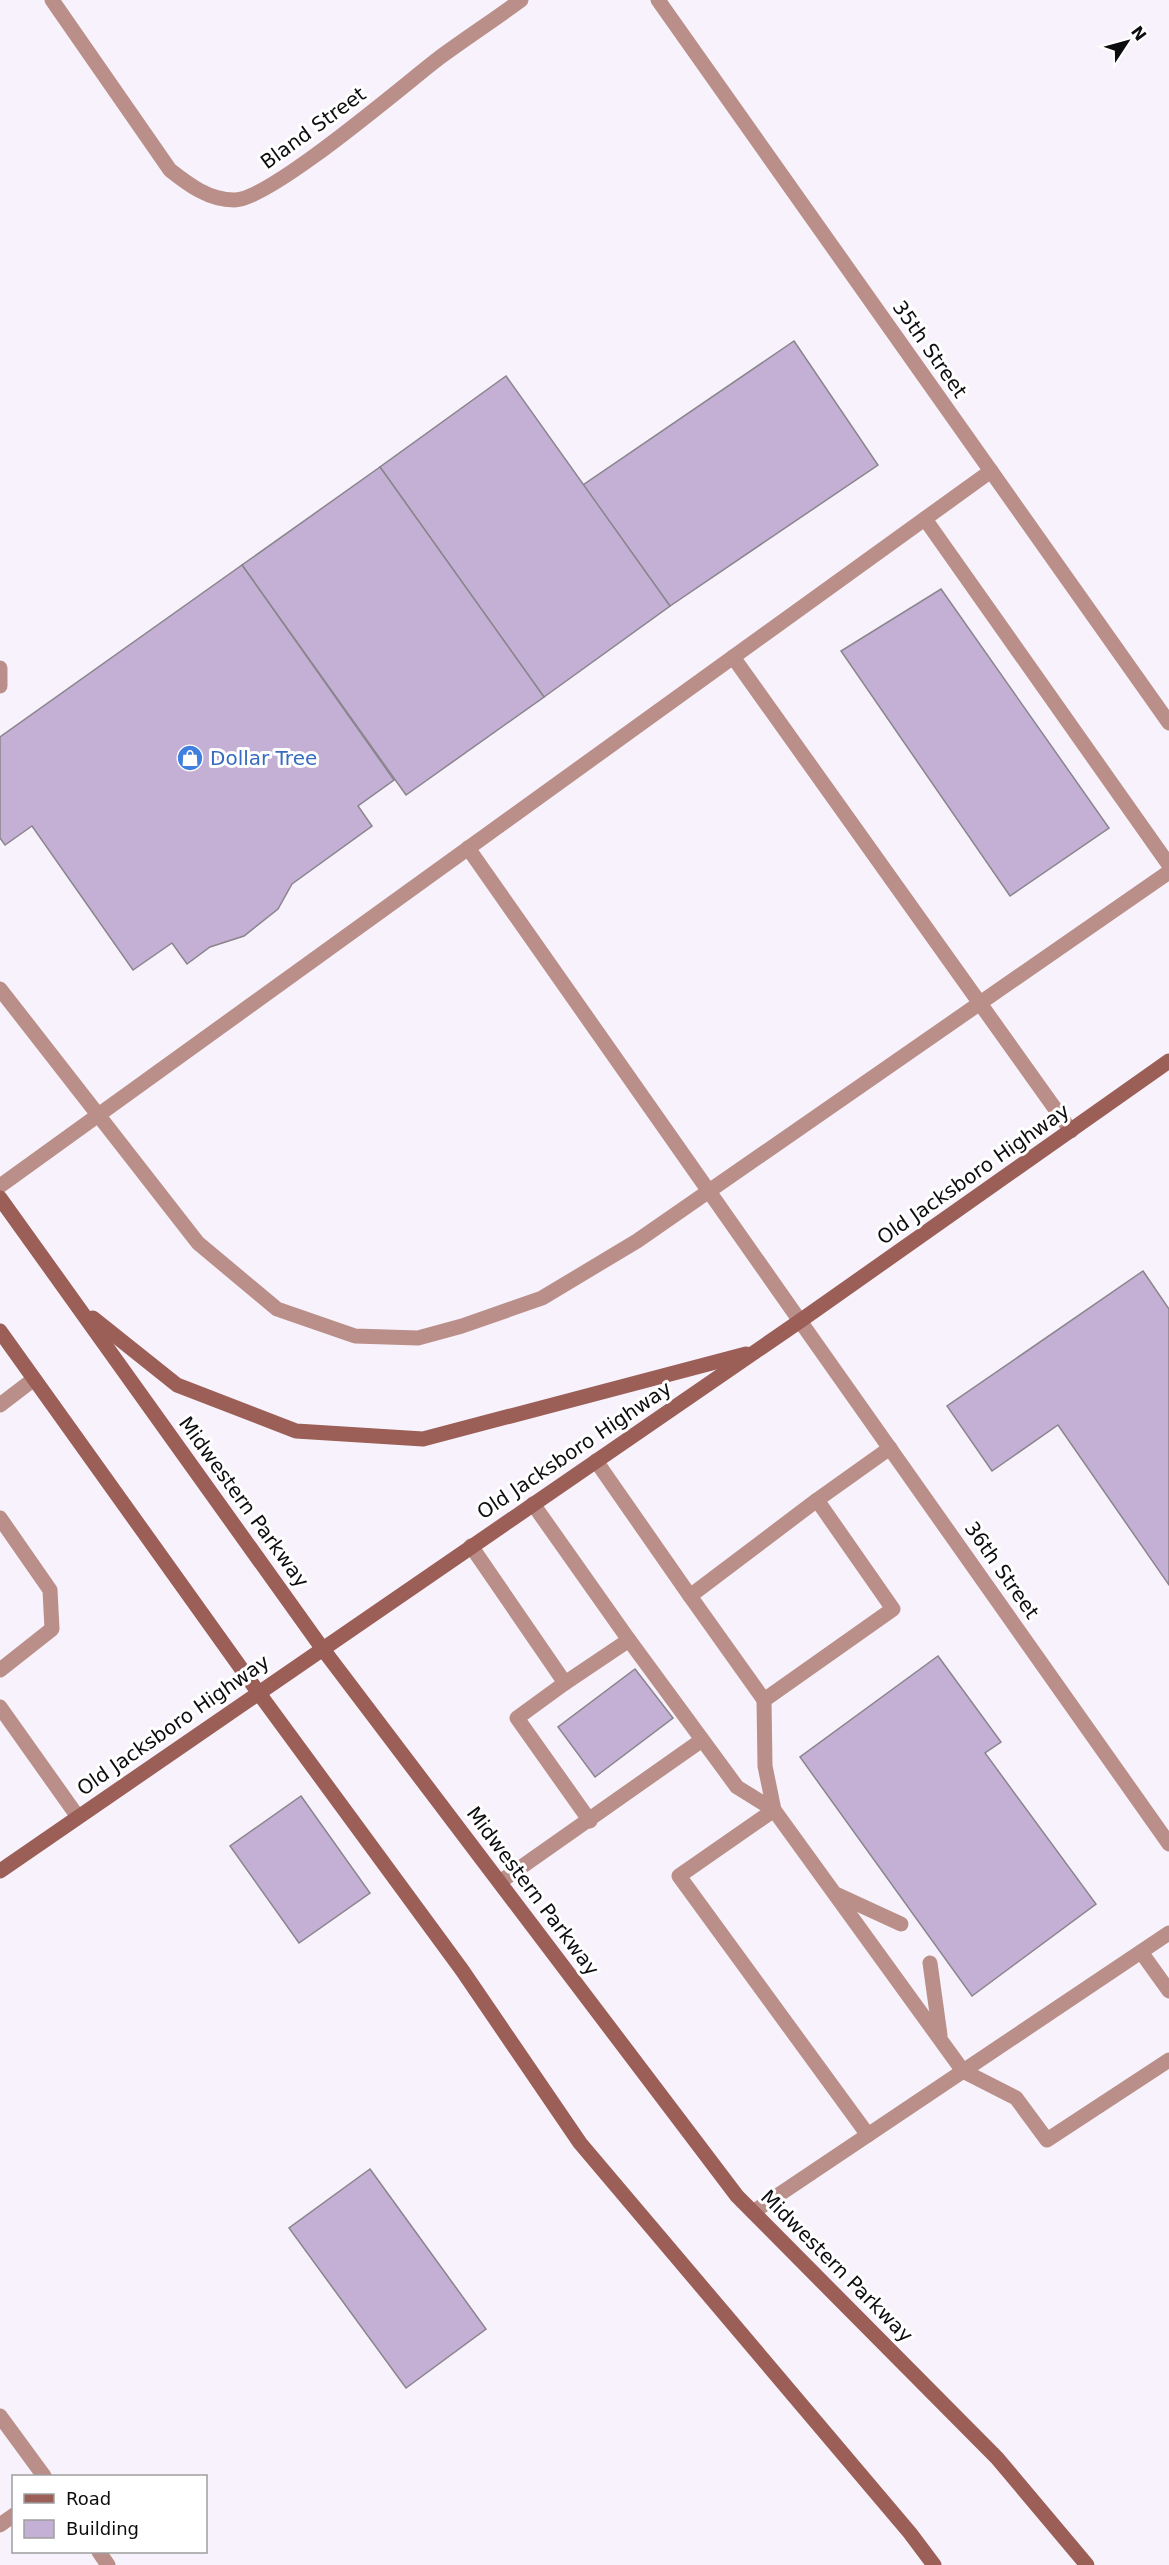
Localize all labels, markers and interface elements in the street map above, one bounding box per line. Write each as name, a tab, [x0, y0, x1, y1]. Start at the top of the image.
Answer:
north arrow	[1097, 12, 1157, 72]
text: N	[1127, 22, 1150, 44]
street label: Bland Street	[256, 82, 370, 174]
street label: 35th Street	[888, 296, 972, 402]
shop icon: Dollar Tree	[175, 743, 205, 773]
place label: Dollar Tree	[210, 746, 317, 770]
street label: Old Jacksboro Highway	[872, 1098, 1074, 1250]
street label: Old Jacksboro Highway	[472, 1376, 676, 1524]
street label: Midwestern Parkway	[174, 1412, 314, 1592]
street label: 36th Street	[960, 1517, 1044, 1623]
street label: Old Jacksboro Highway	[72, 1649, 274, 1801]
street label: Midwestern Parkway	[462, 1802, 604, 1980]
street label: Midwestern Parkway	[756, 2185, 918, 2347]
legend	[12, 2475, 207, 2553]
text: Road	[66, 2488, 111, 2509]
text: Building	[66, 2518, 139, 2539]

